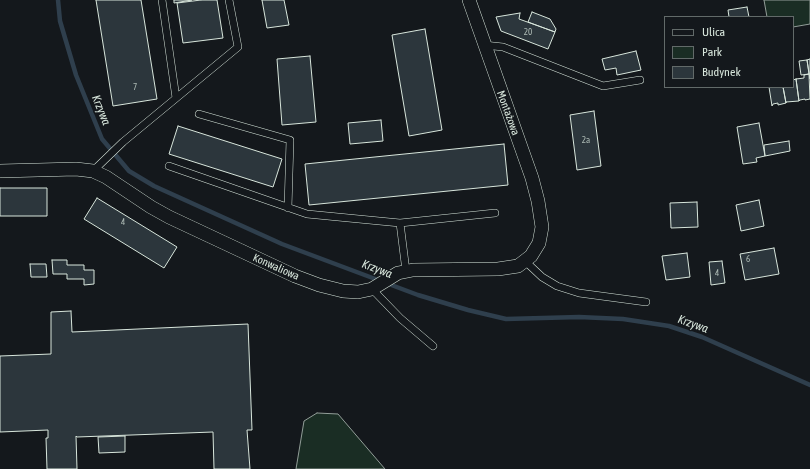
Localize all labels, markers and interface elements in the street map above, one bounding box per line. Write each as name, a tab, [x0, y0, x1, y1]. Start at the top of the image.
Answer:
legend	[664, 16, 794, 88]
text: Ulica	[702, 25, 725, 39]
house number: 20	[524, 27, 532, 37]
text: Park	[702, 45, 722, 59]
text: Budynek	[702, 65, 741, 79]
house number: 7	[133, 82, 137, 92]
street label: Montażowa	[494, 89, 522, 137]
water label: Krzywa	[88, 93, 114, 127]
house number: 2a	[582, 135, 590, 145]
house number: 4	[121, 217, 125, 227]
street label: Konwaliowa	[251, 251, 301, 283]
house number: 6	[746, 254, 750, 264]
water label: Krzywa	[360, 257, 394, 281]
house number: 4	[715, 268, 719, 278]
water label: Krzywa	[676, 312, 710, 336]

